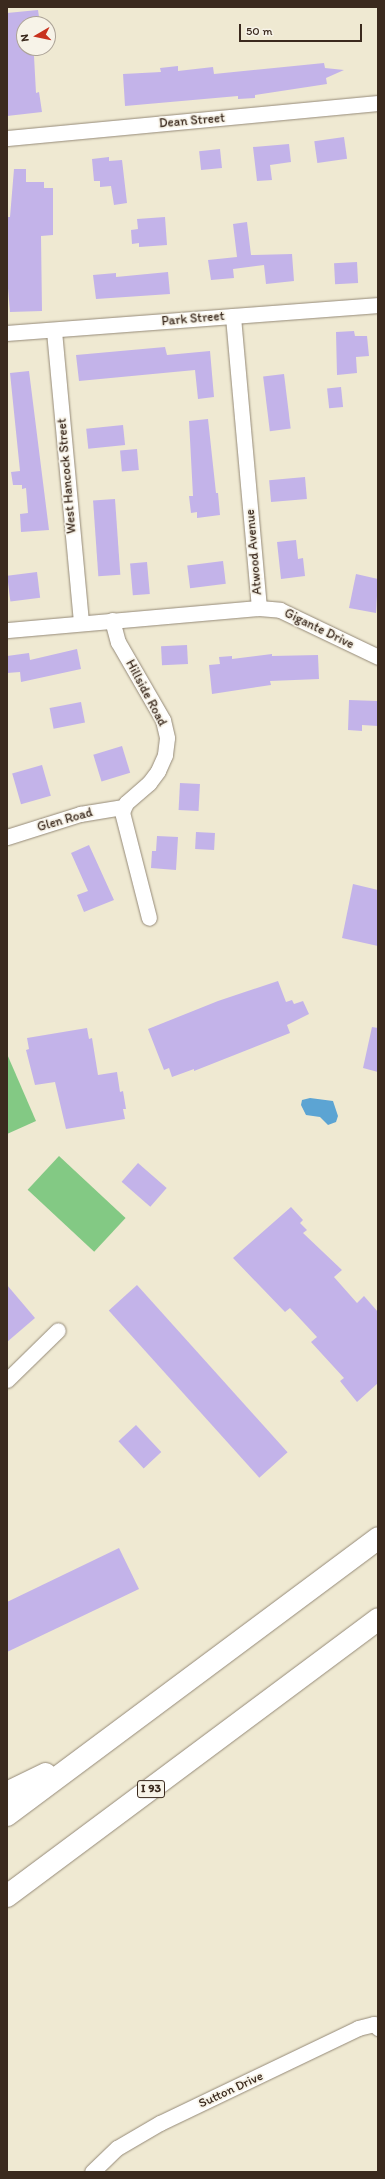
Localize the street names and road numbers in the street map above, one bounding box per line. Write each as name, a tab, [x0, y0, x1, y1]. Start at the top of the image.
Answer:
street label: Dean Street	[159, 110, 225, 132]
street label: Park Street	[161, 308, 225, 330]
street label: West Hancock Street	[54, 417, 80, 535]
street label: Atwood Avenue	[242, 508, 266, 596]
street label: Gigante Drive	[282, 605, 356, 653]
street label: Hillside Road	[122, 657, 170, 729]
street label: Glen Road	[36, 805, 94, 835]
road number: I 93	[137, 1779, 165, 1799]
street label: Sutton Drive	[196, 2068, 266, 2112]

